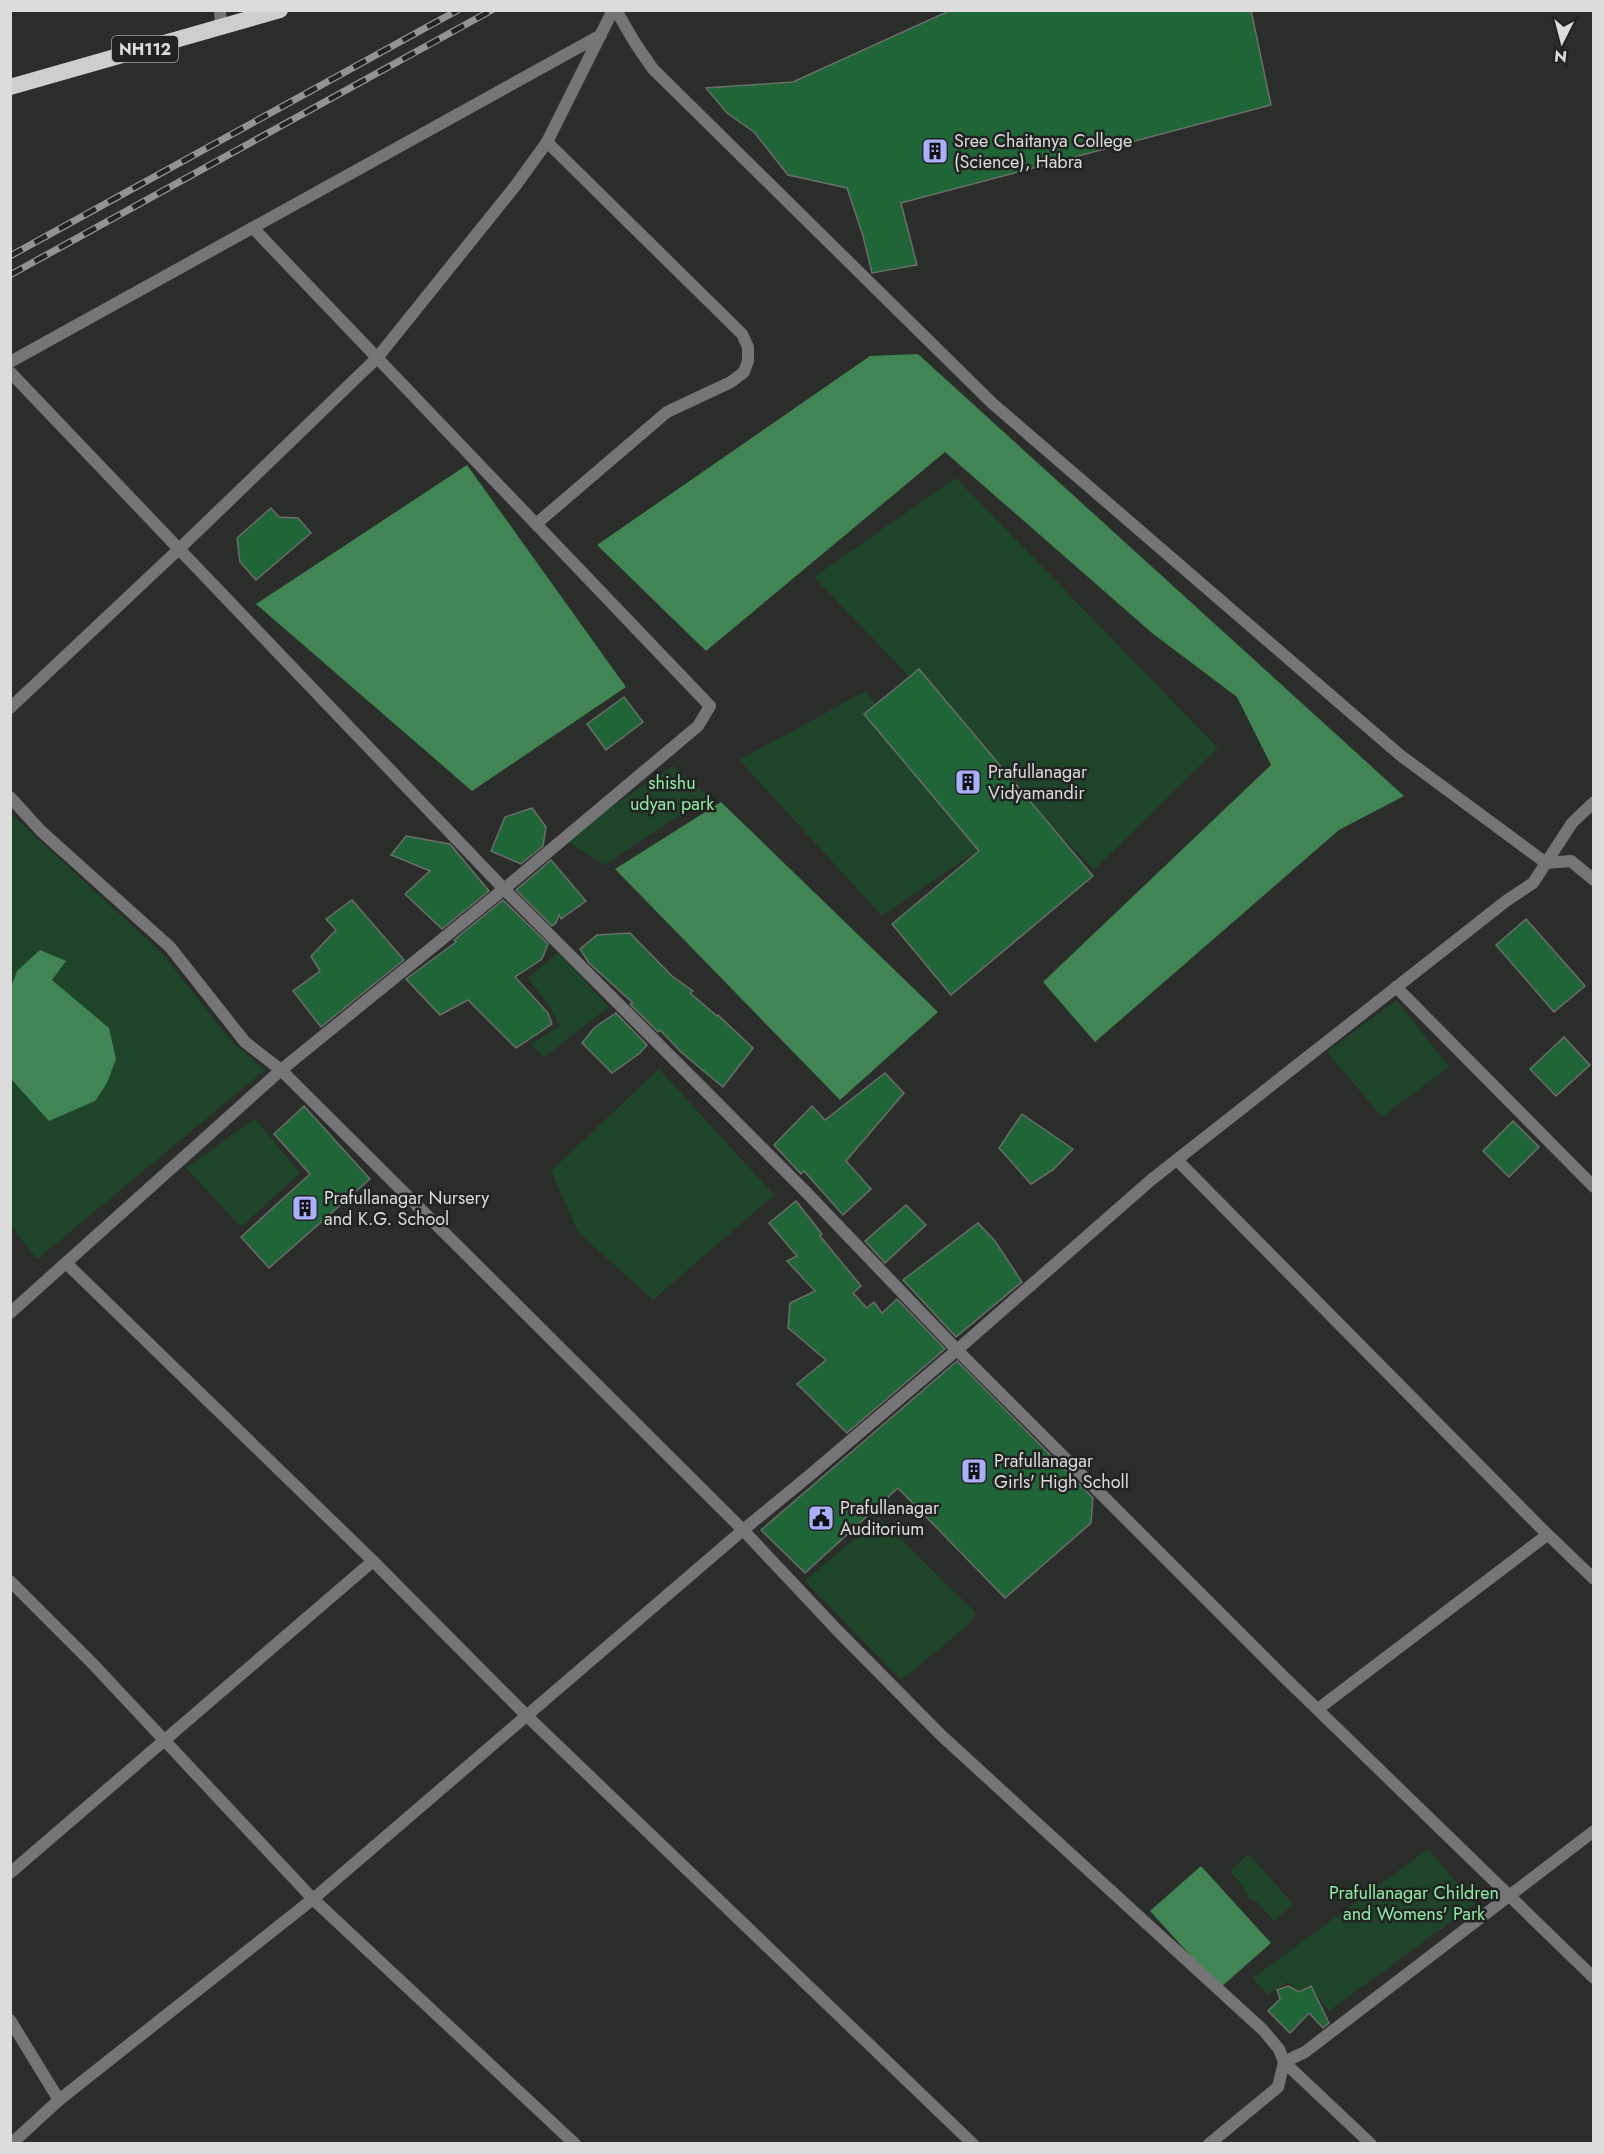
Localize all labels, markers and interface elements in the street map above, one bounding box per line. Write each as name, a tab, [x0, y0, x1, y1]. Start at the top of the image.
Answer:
north arrow	[1532, 12, 1592, 72]
road number: NH112	[112, 36, 178, 62]
text: N	[1553, 44, 1568, 69]
place label: Sree Chaitanya College (Science), Habra	[954, 128, 1132, 175]
building icon: Sree Chaitanya College (Science), Habra	[920, 136, 950, 166]
place label: Prafullanagar Vidyamandir	[988, 759, 1088, 806]
building icon: Prafullanagar Vidyamandir	[953, 767, 983, 797]
park label: shishu udyan park	[630, 770, 714, 817]
place label: Prafullanagar Nursery and K.G. School	[324, 1185, 489, 1232]
building icon: Prafullanagar Nursery and K.G. School	[290, 1193, 320, 1223]
place label: Prafullanagar Girls' High Scholl	[994, 1448, 1129, 1495]
building icon: Prafullanagar Girls' High Scholl	[959, 1456, 989, 1486]
place label: Prafullanagar Auditorium	[840, 1495, 940, 1542]
public building icon: Prafullanagar Auditorium	[806, 1503, 836, 1533]
park label: Prafullanagar Children and Womens' Park	[1329, 1880, 1499, 1927]

